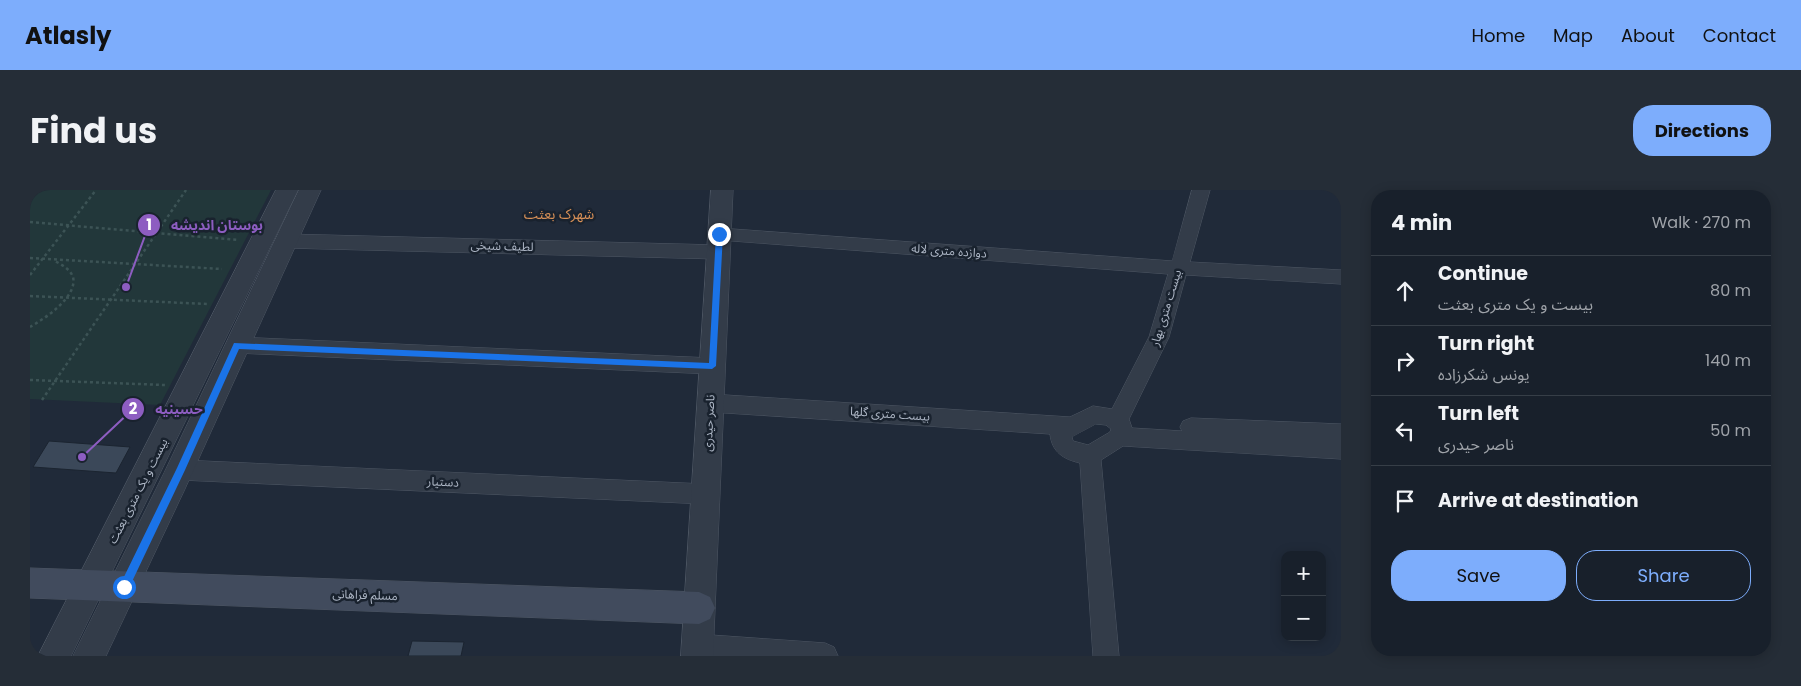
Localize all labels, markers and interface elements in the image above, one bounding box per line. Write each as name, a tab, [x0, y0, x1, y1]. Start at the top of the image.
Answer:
text: Atlasly	[25, 19, 111, 52]
text: Home	[1471, 23, 1525, 48]
text: Map	[1553, 23, 1593, 48]
text: About	[1621, 23, 1675, 48]
text: Contact	[1703, 23, 1776, 48]
button: Directions	[1633, 105, 1771, 156]
text: Find us	[30, 106, 157, 155]
district label: شهرک بعثت	[524, 204, 594, 224]
text: 4 min	[1391, 208, 1452, 237]
callout: بوستان اندیشه	[136, 211, 273, 240]
text: Walk · 270 m	[1652, 211, 1751, 234]
text: 1	[146, 214, 152, 235]
text: بوستان اندیشه	[171, 215, 263, 235]
route end	[708, 223, 731, 246]
street label: لطیف شیخی	[470, 236, 534, 255]
street label: دوازده متری لاله	[911, 239, 988, 262]
text: Continue	[1438, 260, 1528, 287]
street label: بیست متری بهار	[1146, 267, 1185, 349]
icon: ahead	[1391, 277, 1419, 305]
text: 80 m	[1710, 279, 1751, 302]
text: بیست و یک متری بعثت	[1438, 293, 1593, 316]
text: Turn right	[1438, 330, 1534, 357]
icon: right	[1391, 347, 1419, 375]
text: 140 m	[1705, 349, 1751, 372]
text: یونس شکرزاده	[1438, 363, 1530, 386]
callout: حسینیه	[120, 394, 213, 423]
street label: ناصر حیدری	[699, 394, 718, 452]
text: 2	[129, 398, 138, 419]
text: حسینیه	[155, 399, 203, 419]
text: Turn left	[1438, 400, 1519, 427]
street label: بیست متری گلها	[849, 402, 931, 425]
icon: left	[1391, 417, 1419, 445]
text: 50 m	[1710, 419, 1751, 442]
text: ناصر حیدری	[1438, 433, 1514, 456]
street label: بیست و یک متری بعثت	[104, 435, 172, 546]
street label: دستیار	[426, 472, 460, 491]
icon: arrive	[1391, 487, 1419, 515]
text: Arrive at destination	[1438, 487, 1639, 514]
button: Save	[1391, 550, 1566, 601]
button: Share	[1576, 550, 1751, 601]
map controls	[1281, 551, 1326, 641]
button: +	[1281, 551, 1326, 596]
route start	[113, 576, 136, 599]
street label: مسلم فراهانی	[332, 585, 398, 605]
button: −	[1281, 596, 1326, 641]

